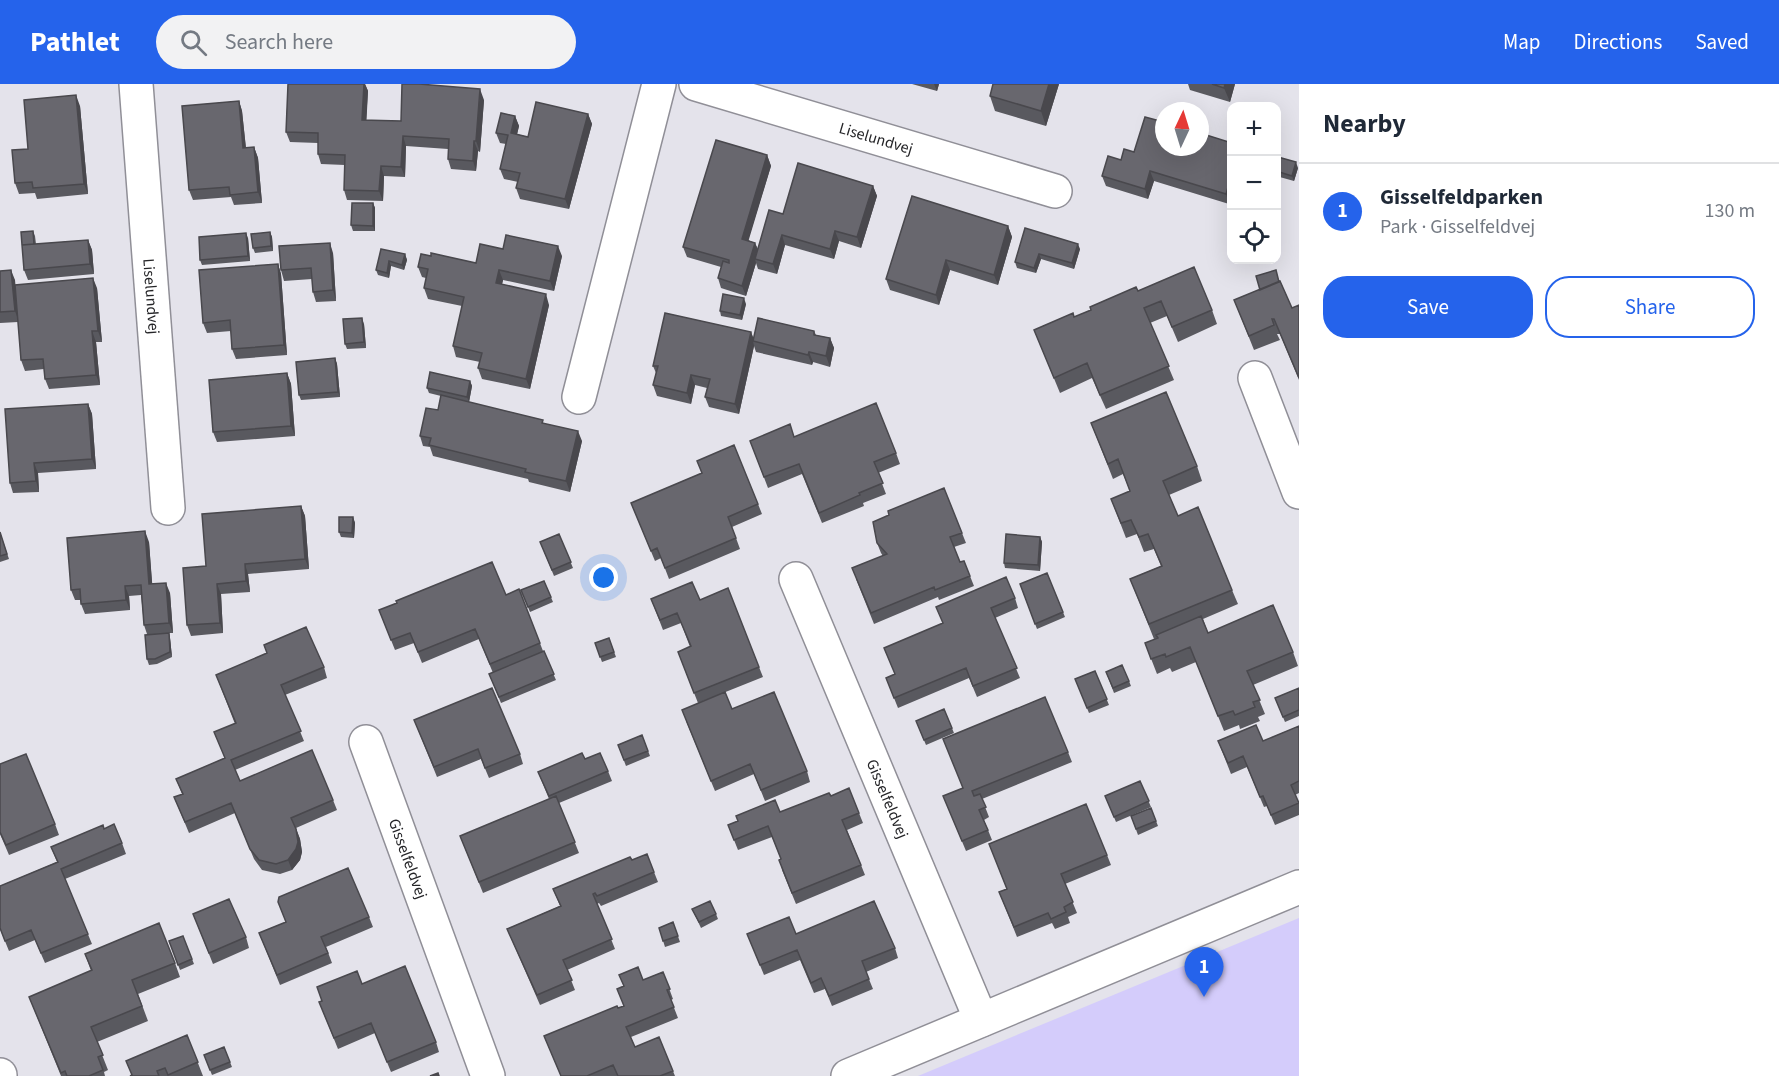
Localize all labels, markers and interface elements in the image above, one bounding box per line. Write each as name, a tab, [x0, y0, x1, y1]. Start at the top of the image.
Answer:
search box	[156, 15, 576, 69]
text: Pathlet	[30, 22, 120, 62]
icon: search	[177, 26, 210, 59]
text: Search here	[225, 26, 333, 58]
text: Map	[1503, 27, 1541, 57]
text: Directions	[1574, 27, 1662, 57]
text: Saved	[1695, 27, 1749, 57]
north arrow	[1155, 102, 1209, 156]
map controls	[1227, 102, 1281, 264]
button: +	[1227, 102, 1281, 156]
text: Nearby	[1323, 105, 1406, 142]
street label: Liselundvej	[836, 117, 916, 160]
button: −	[1227, 156, 1281, 210]
text: Gisselfeldparken	[1380, 181, 1543, 213]
text: 1	[1337, 197, 1348, 225]
text: 130 m	[1705, 197, 1755, 225]
button: locate	[1227, 210, 1281, 264]
text: Park · Gisselfeldvej	[1380, 213, 1535, 241]
street label: Liselundvej	[137, 258, 165, 335]
button: Save	[1323, 276, 1533, 338]
button: Share	[1545, 276, 1755, 338]
your location	[589, 563, 618, 592]
street label: Gisselfeldvej	[861, 756, 914, 842]
street label: Gisselfeldvej	[383, 816, 432, 902]
pin: 1	[1184, 948, 1224, 997]

